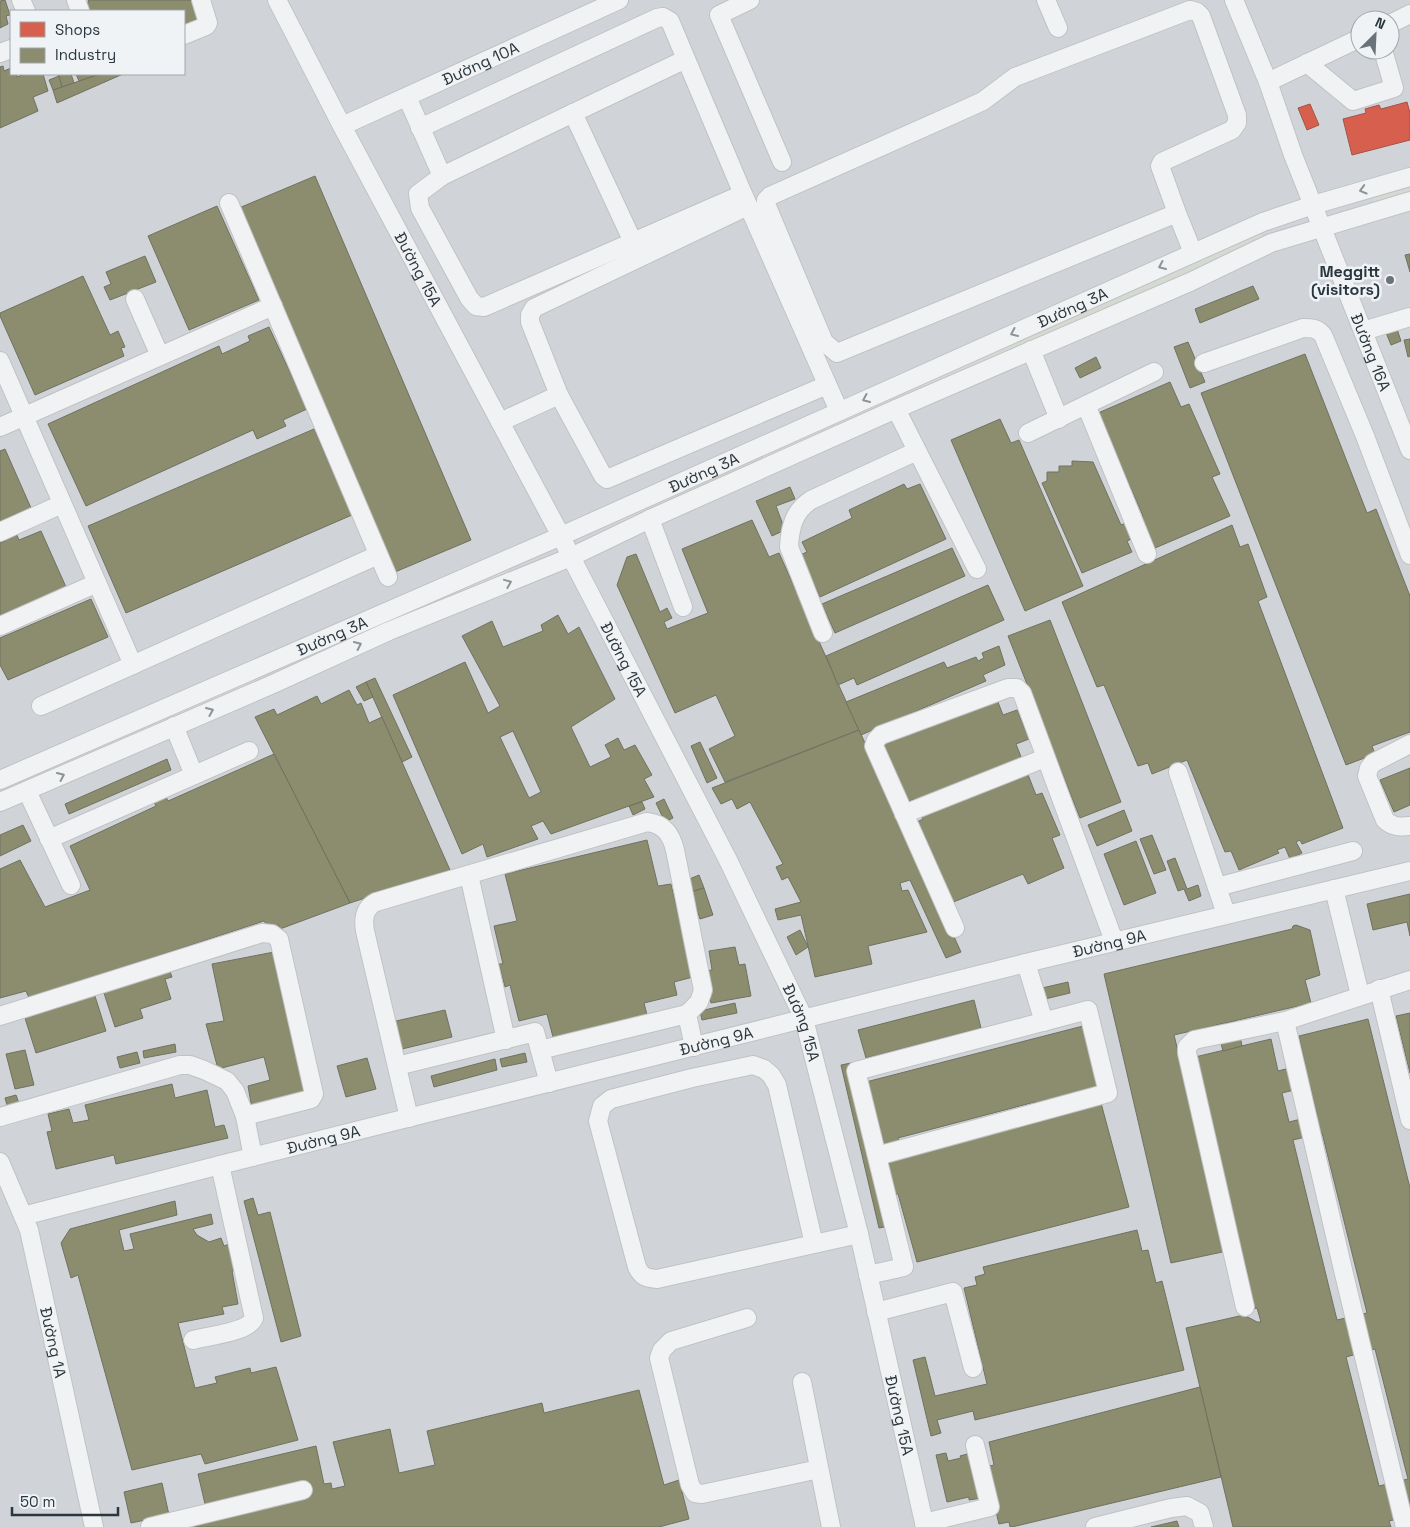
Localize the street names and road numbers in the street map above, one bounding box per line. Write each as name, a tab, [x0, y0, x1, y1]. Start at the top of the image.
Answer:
street label: Đường 10A	[439, 36, 522, 90]
street label: Đường 15A	[390, 228, 447, 310]
street label: Đường 3A	[1034, 282, 1111, 332]
street label: Đường 16A	[1346, 310, 1396, 394]
street label: Đường 3A	[665, 447, 742, 497]
street label: Đường 3A	[293, 611, 370, 660]
street label: Đường 15A	[596, 618, 652, 700]
street label: Đường 9A	[1070, 924, 1148, 962]
street label: Đường 15A	[778, 980, 825, 1064]
street label: Đường 9A	[677, 1021, 755, 1060]
street label: Đường 9A	[284, 1120, 362, 1158]
street label: Đường 1A	[36, 1305, 72, 1380]
street label: Đường 15A	[881, 1373, 919, 1457]

